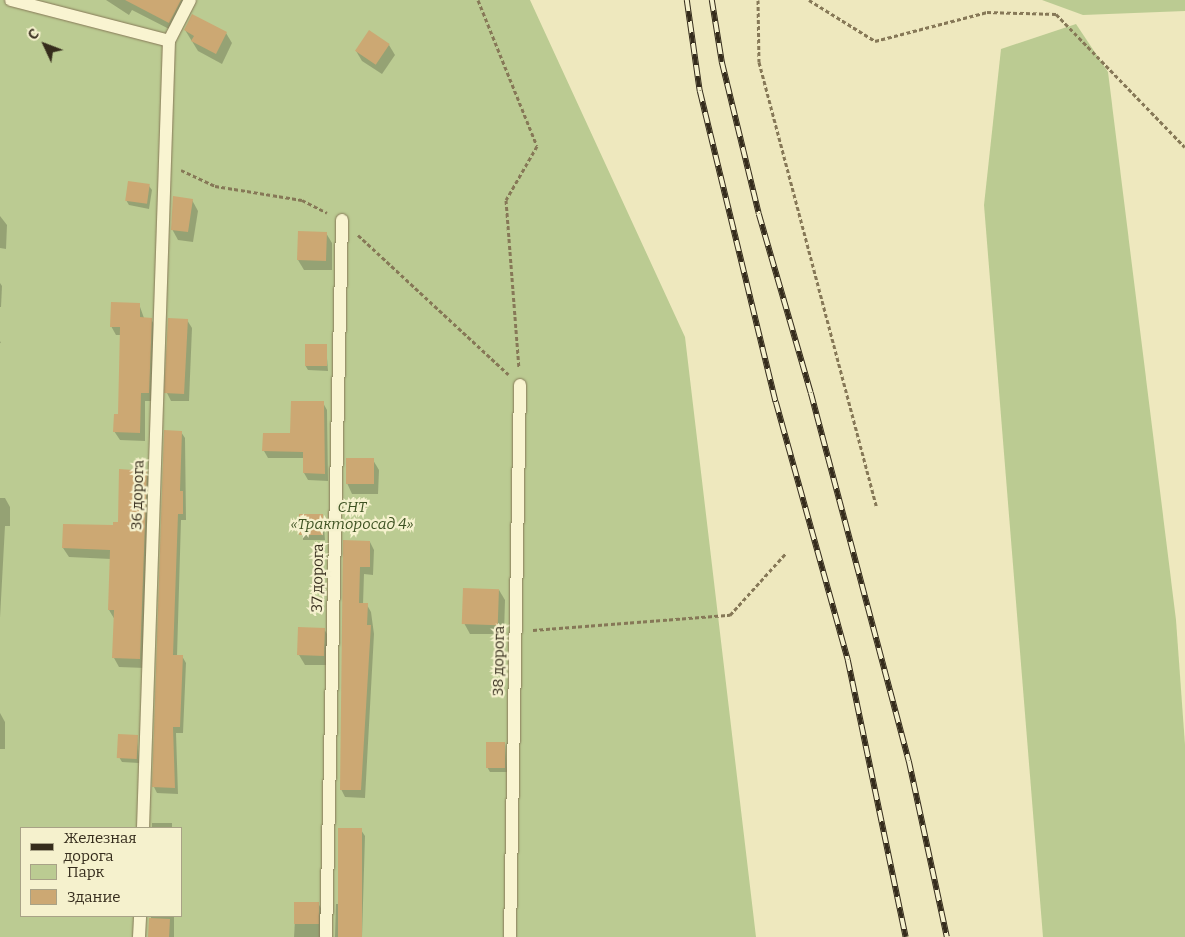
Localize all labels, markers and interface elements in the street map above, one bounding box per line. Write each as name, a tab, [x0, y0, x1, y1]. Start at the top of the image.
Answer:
north arrow	[20, 20, 70, 70]
text: С	[24, 25, 43, 43]
street label: 36 дорога	[128, 460, 148, 530]
park label: СНТ «Тракторосад 4»	[290, 498, 414, 533]
street label: 37 дорога	[308, 543, 328, 613]
street label: 38 дорога	[489, 626, 509, 696]
legend	[20, 827, 182, 917]
text: Железная дорога	[64, 829, 137, 865]
text: Парк	[67, 863, 104, 881]
text: Здание	[67, 888, 121, 906]

